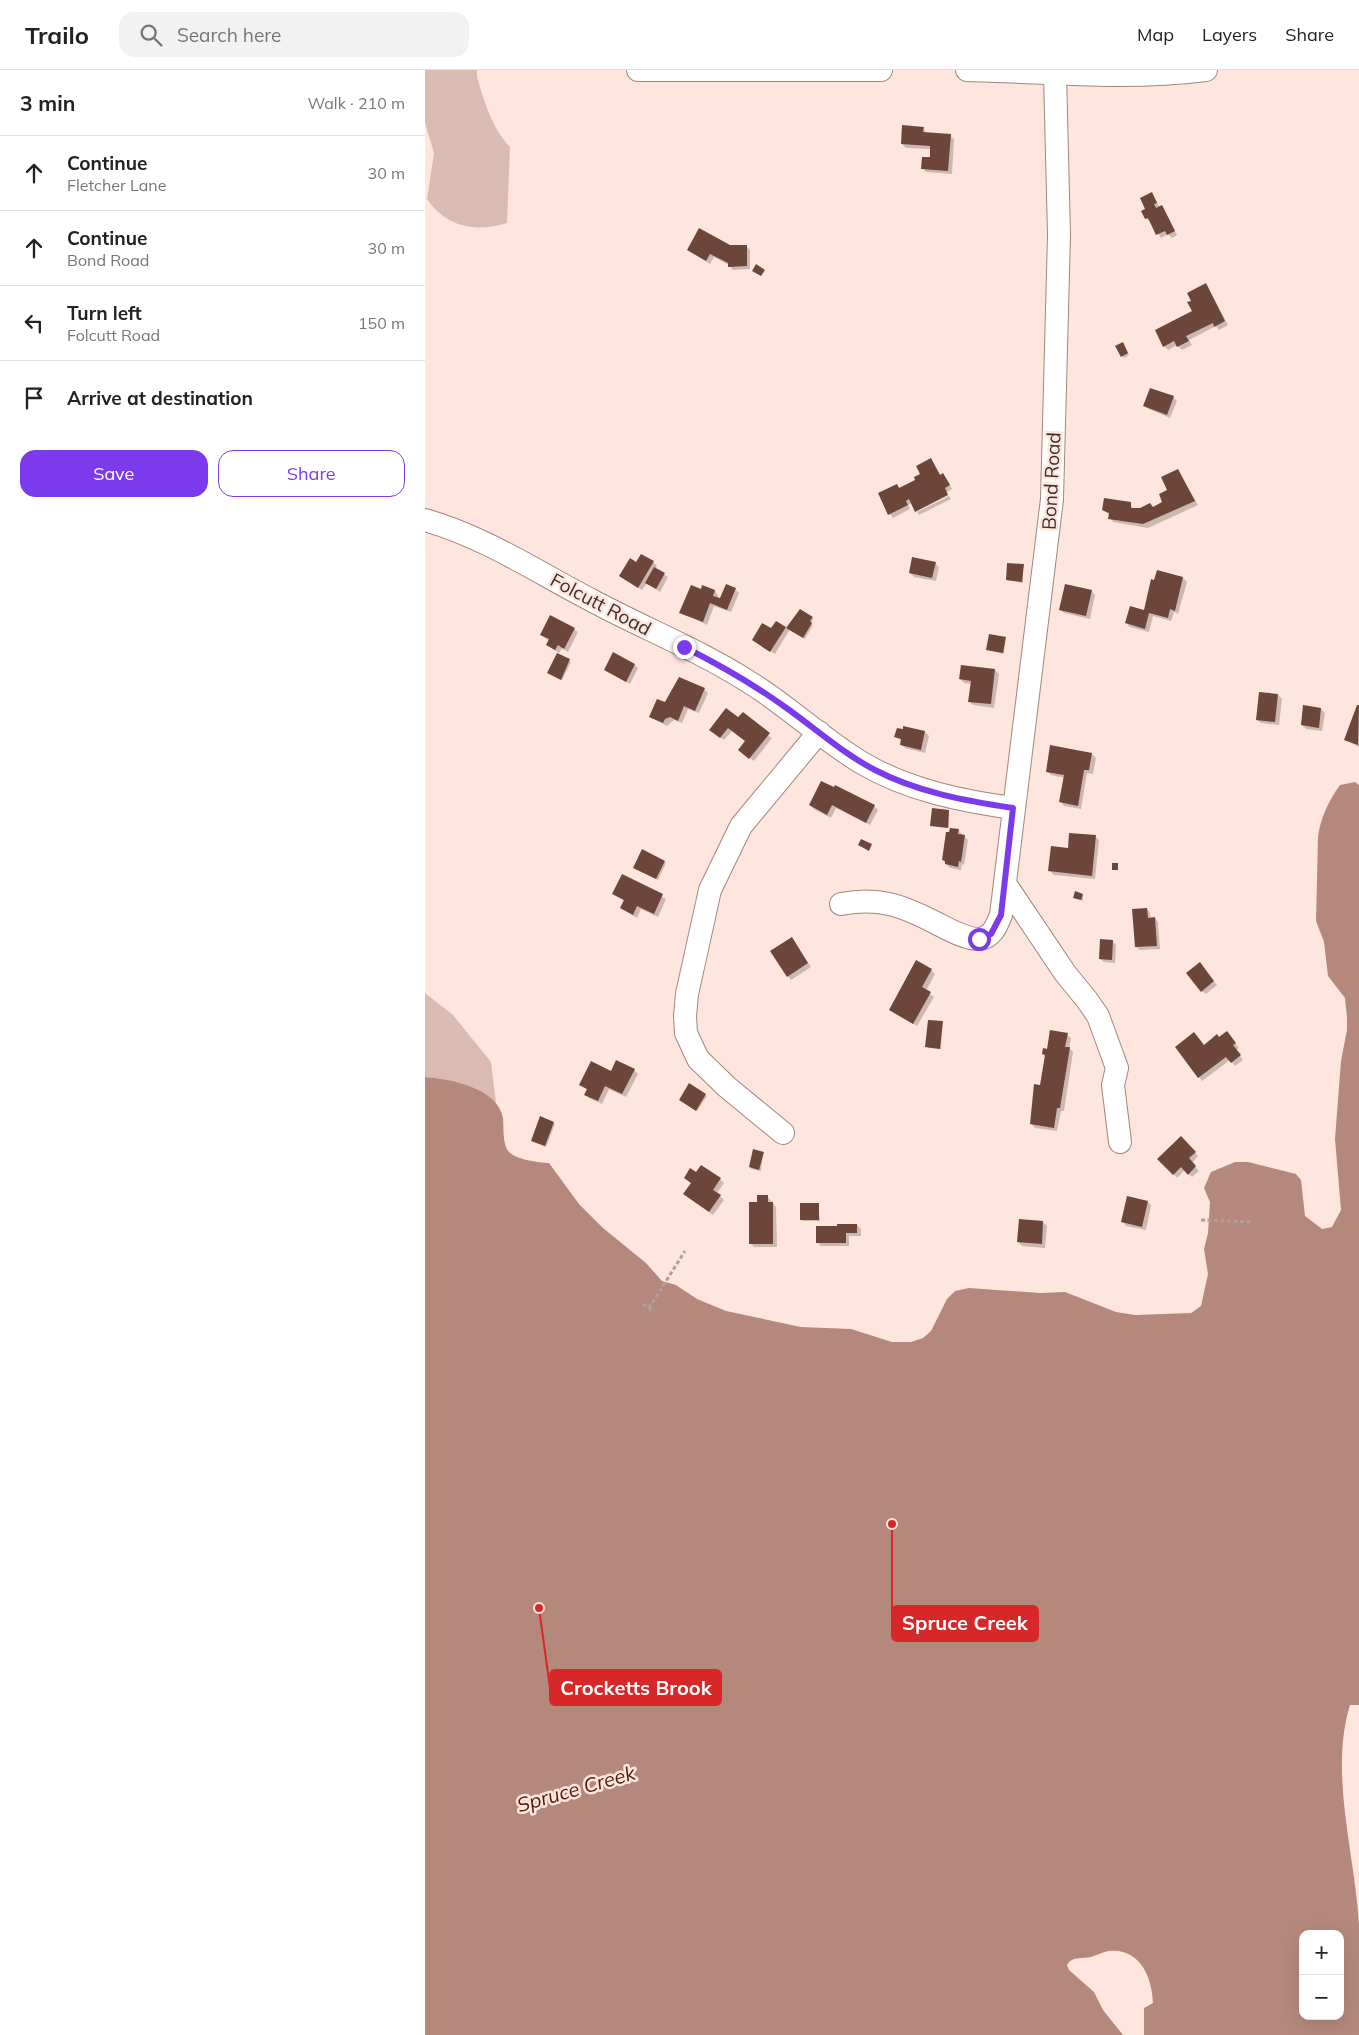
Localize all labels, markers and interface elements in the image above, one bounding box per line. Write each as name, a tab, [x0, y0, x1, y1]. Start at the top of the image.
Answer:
search box	[119, 12, 469, 57]
text: Trailo	[25, 20, 89, 50]
icon: search	[137, 21, 165, 49]
text: Search here	[177, 23, 281, 47]
text: Map	[1137, 23, 1174, 46]
text: Layers	[1202, 23, 1257, 46]
text: Share	[1285, 23, 1334, 46]
text: 3 min	[20, 90, 75, 116]
text: Walk · 210 m	[307, 93, 405, 113]
text: Continue	[67, 151, 147, 175]
icon: ahead	[20, 159, 48, 187]
text: 30 m	[368, 163, 405, 183]
text: Fletcher Lane	[67, 175, 166, 195]
text: Continue	[67, 226, 147, 250]
icon: ahead	[20, 234, 48, 262]
text: 30 m	[368, 238, 405, 258]
text: Bond Road	[67, 250, 149, 270]
text: Turn left	[67, 301, 142, 325]
icon: left	[20, 309, 48, 337]
text: 150 m	[358, 313, 405, 333]
text: Folcutt Road	[67, 325, 160, 345]
icon: arrive	[20, 384, 48, 412]
text: Arrive at destination	[67, 386, 253, 410]
street label: Bond Road	[1036, 432, 1066, 530]
button: Save	[20, 450, 208, 497]
button: Share	[218, 450, 405, 497]
street label: Folcutt Road	[547, 567, 655, 641]
route end	[673, 636, 696, 659]
route start	[968, 928, 991, 951]
callout: Spruce Creek	[892, 1606, 1038, 1641]
text: Spruce Creek	[902, 1610, 1029, 1635]
callout: Crocketts Brook	[550, 1670, 721, 1705]
text: Crocketts Brook	[560, 1675, 713, 1700]
water label: Spruce Creek	[514, 1760, 639, 1817]
map controls	[1299, 1930, 1344, 2020]
button: +	[1299, 1930, 1344, 1975]
button: −	[1299, 1975, 1344, 2020]

